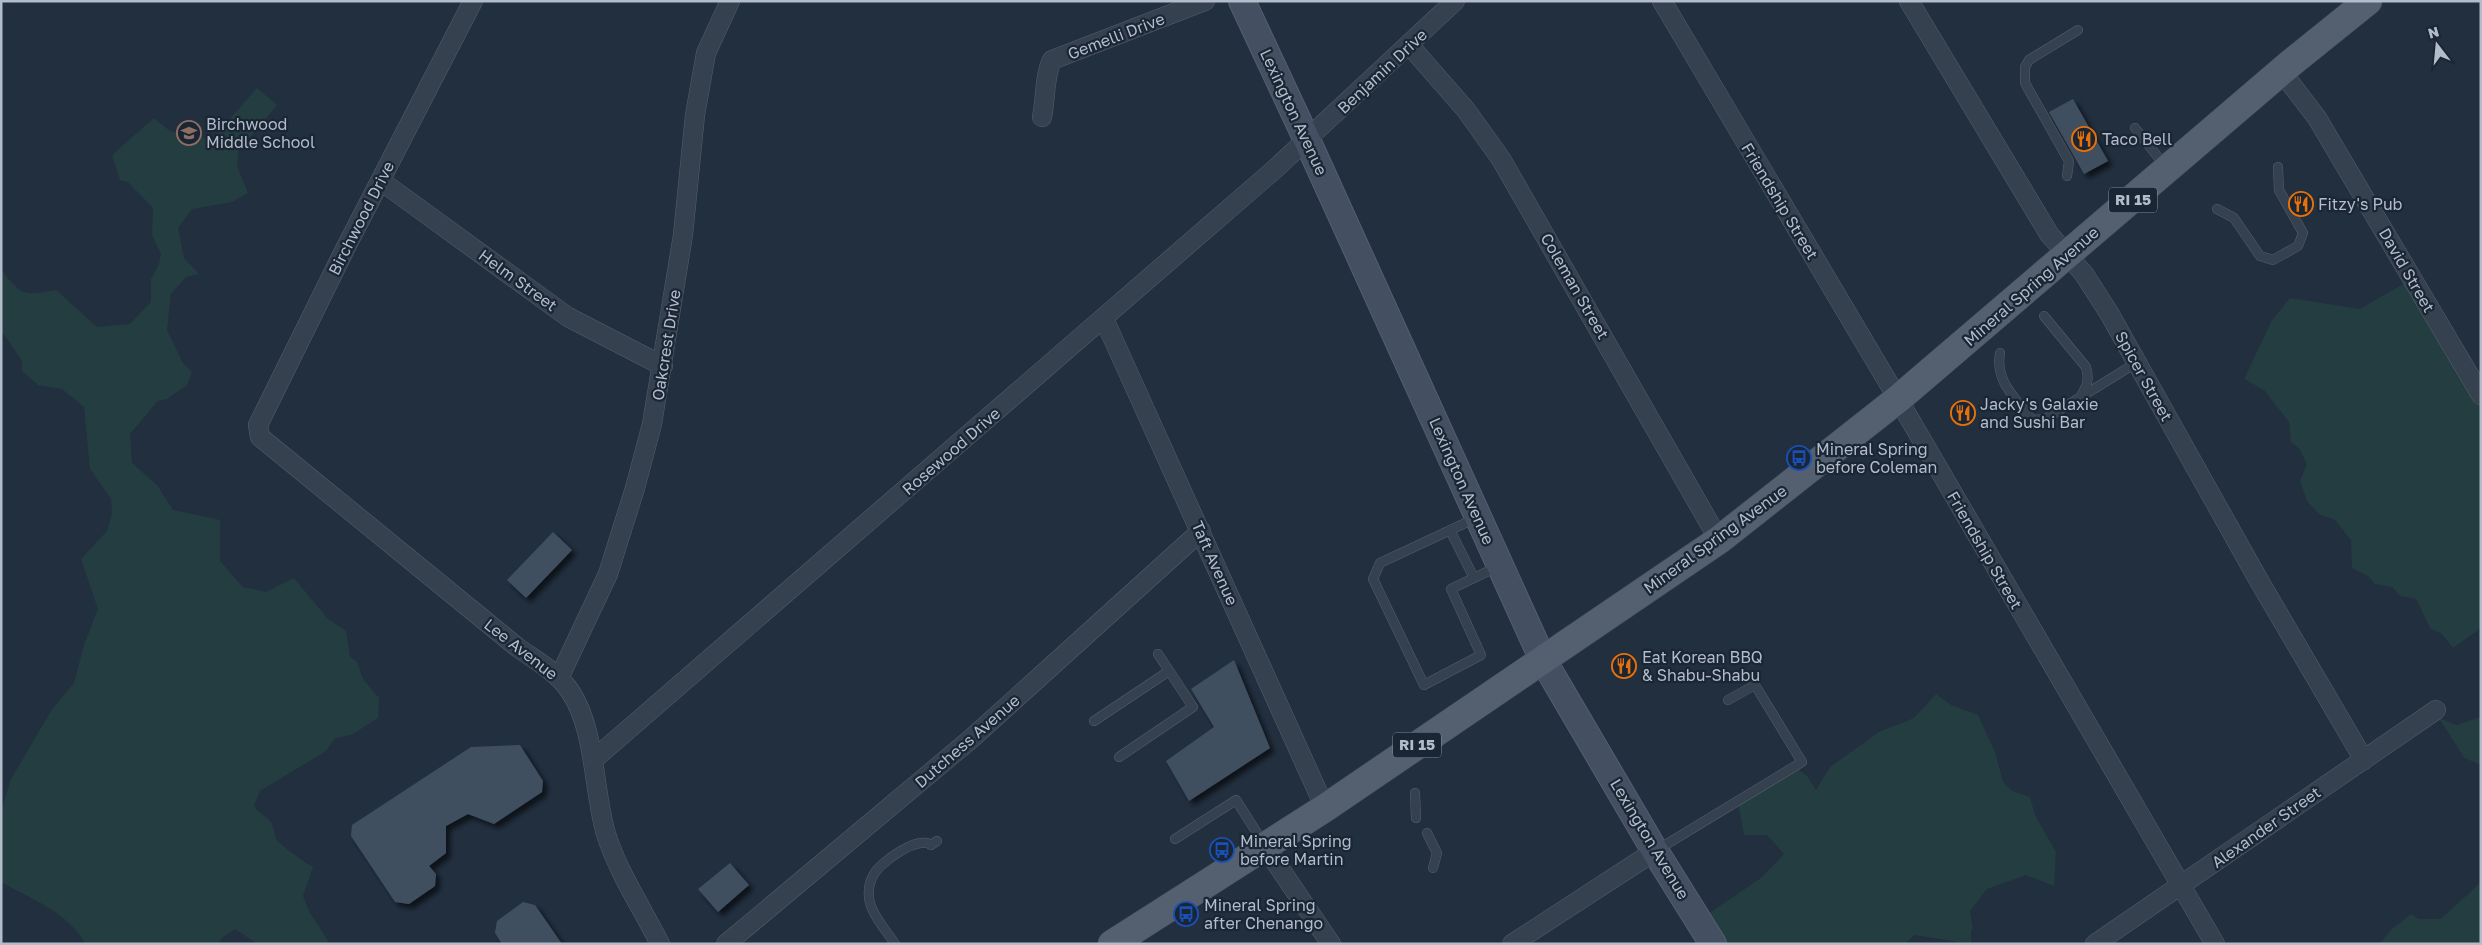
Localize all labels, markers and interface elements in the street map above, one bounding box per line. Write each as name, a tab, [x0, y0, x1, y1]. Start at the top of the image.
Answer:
street label: Gemelli Drive	[1065, 8, 1167, 64]
north arrow	[2412, 20, 2462, 70]
text: N	[2426, 22, 2441, 42]
street label: Benjamin Drive	[1333, 24, 1431, 118]
street label: Lexington Avenue	[1256, 46, 1332, 178]
place label: Birchwood Middle School	[206, 114, 315, 152]
school or university icon: Birchwood Middle School	[176, 120, 202, 146]
restaurant icon: Taco Bell	[2071, 126, 2097, 152]
place label: Taco Bell	[2102, 129, 2172, 149]
street label: Friendship Street	[1737, 139, 1823, 263]
street label: Birchwood Drive	[324, 158, 398, 278]
road number: RI 15	[2109, 188, 2157, 212]
restaurant icon: Fitzy's Pub	[2288, 191, 2314, 217]
place label: Fitzy's Pub	[2318, 194, 2403, 214]
street label: Mineral Spring Avenue	[1959, 222, 2103, 350]
street label: David Street	[2375, 224, 2439, 316]
street label: Coleman Street	[1537, 229, 1613, 343]
street label: Helm Street	[475, 245, 561, 315]
street label: Oakcrest Drive	[647, 288, 685, 402]
street label: Spicer Street	[2111, 327, 2177, 425]
place label: Jacky's Galaxie and Sushi Bar	[1980, 394, 2098, 432]
restaurant icon: Jacky's Galaxie and Sushi Bar	[1950, 400, 1976, 426]
street label: Rosewood Drive	[898, 403, 1004, 499]
street label: Lexington Avenue	[1425, 414, 1499, 548]
place label: Mineral Spring before Coleman	[1816, 439, 1937, 477]
bus stop icon: Mineral Spring before Coleman	[1786, 445, 1812, 471]
street label: Mineral Spring Avenue	[1639, 480, 1791, 598]
street label: Friendship Street	[1943, 487, 2027, 613]
street label: Taft Avenue	[1187, 518, 1243, 608]
street label: Lee Avenue	[480, 614, 562, 684]
place label: Eat Korean BBQ & Shabu-Shabu	[1642, 647, 1763, 685]
restaurant icon: Eat Korean BBQ & Shabu-Shabu	[1611, 653, 1637, 679]
street label: Dutchess Avenue	[910, 690, 1024, 792]
road number: RI 15	[1393, 732, 1441, 758]
street label: Lexington Avenue	[1606, 775, 1694, 903]
street label: Alexander Street	[2208, 782, 2324, 872]
place label: Mineral Spring before Martin	[1240, 831, 1352, 869]
bus stop icon: Mineral Spring before Martin	[1209, 837, 1235, 863]
place label: Mineral Spring after Chenango	[1204, 895, 1323, 933]
bus stop icon: Mineral Spring after Chenango	[1173, 901, 1199, 927]

